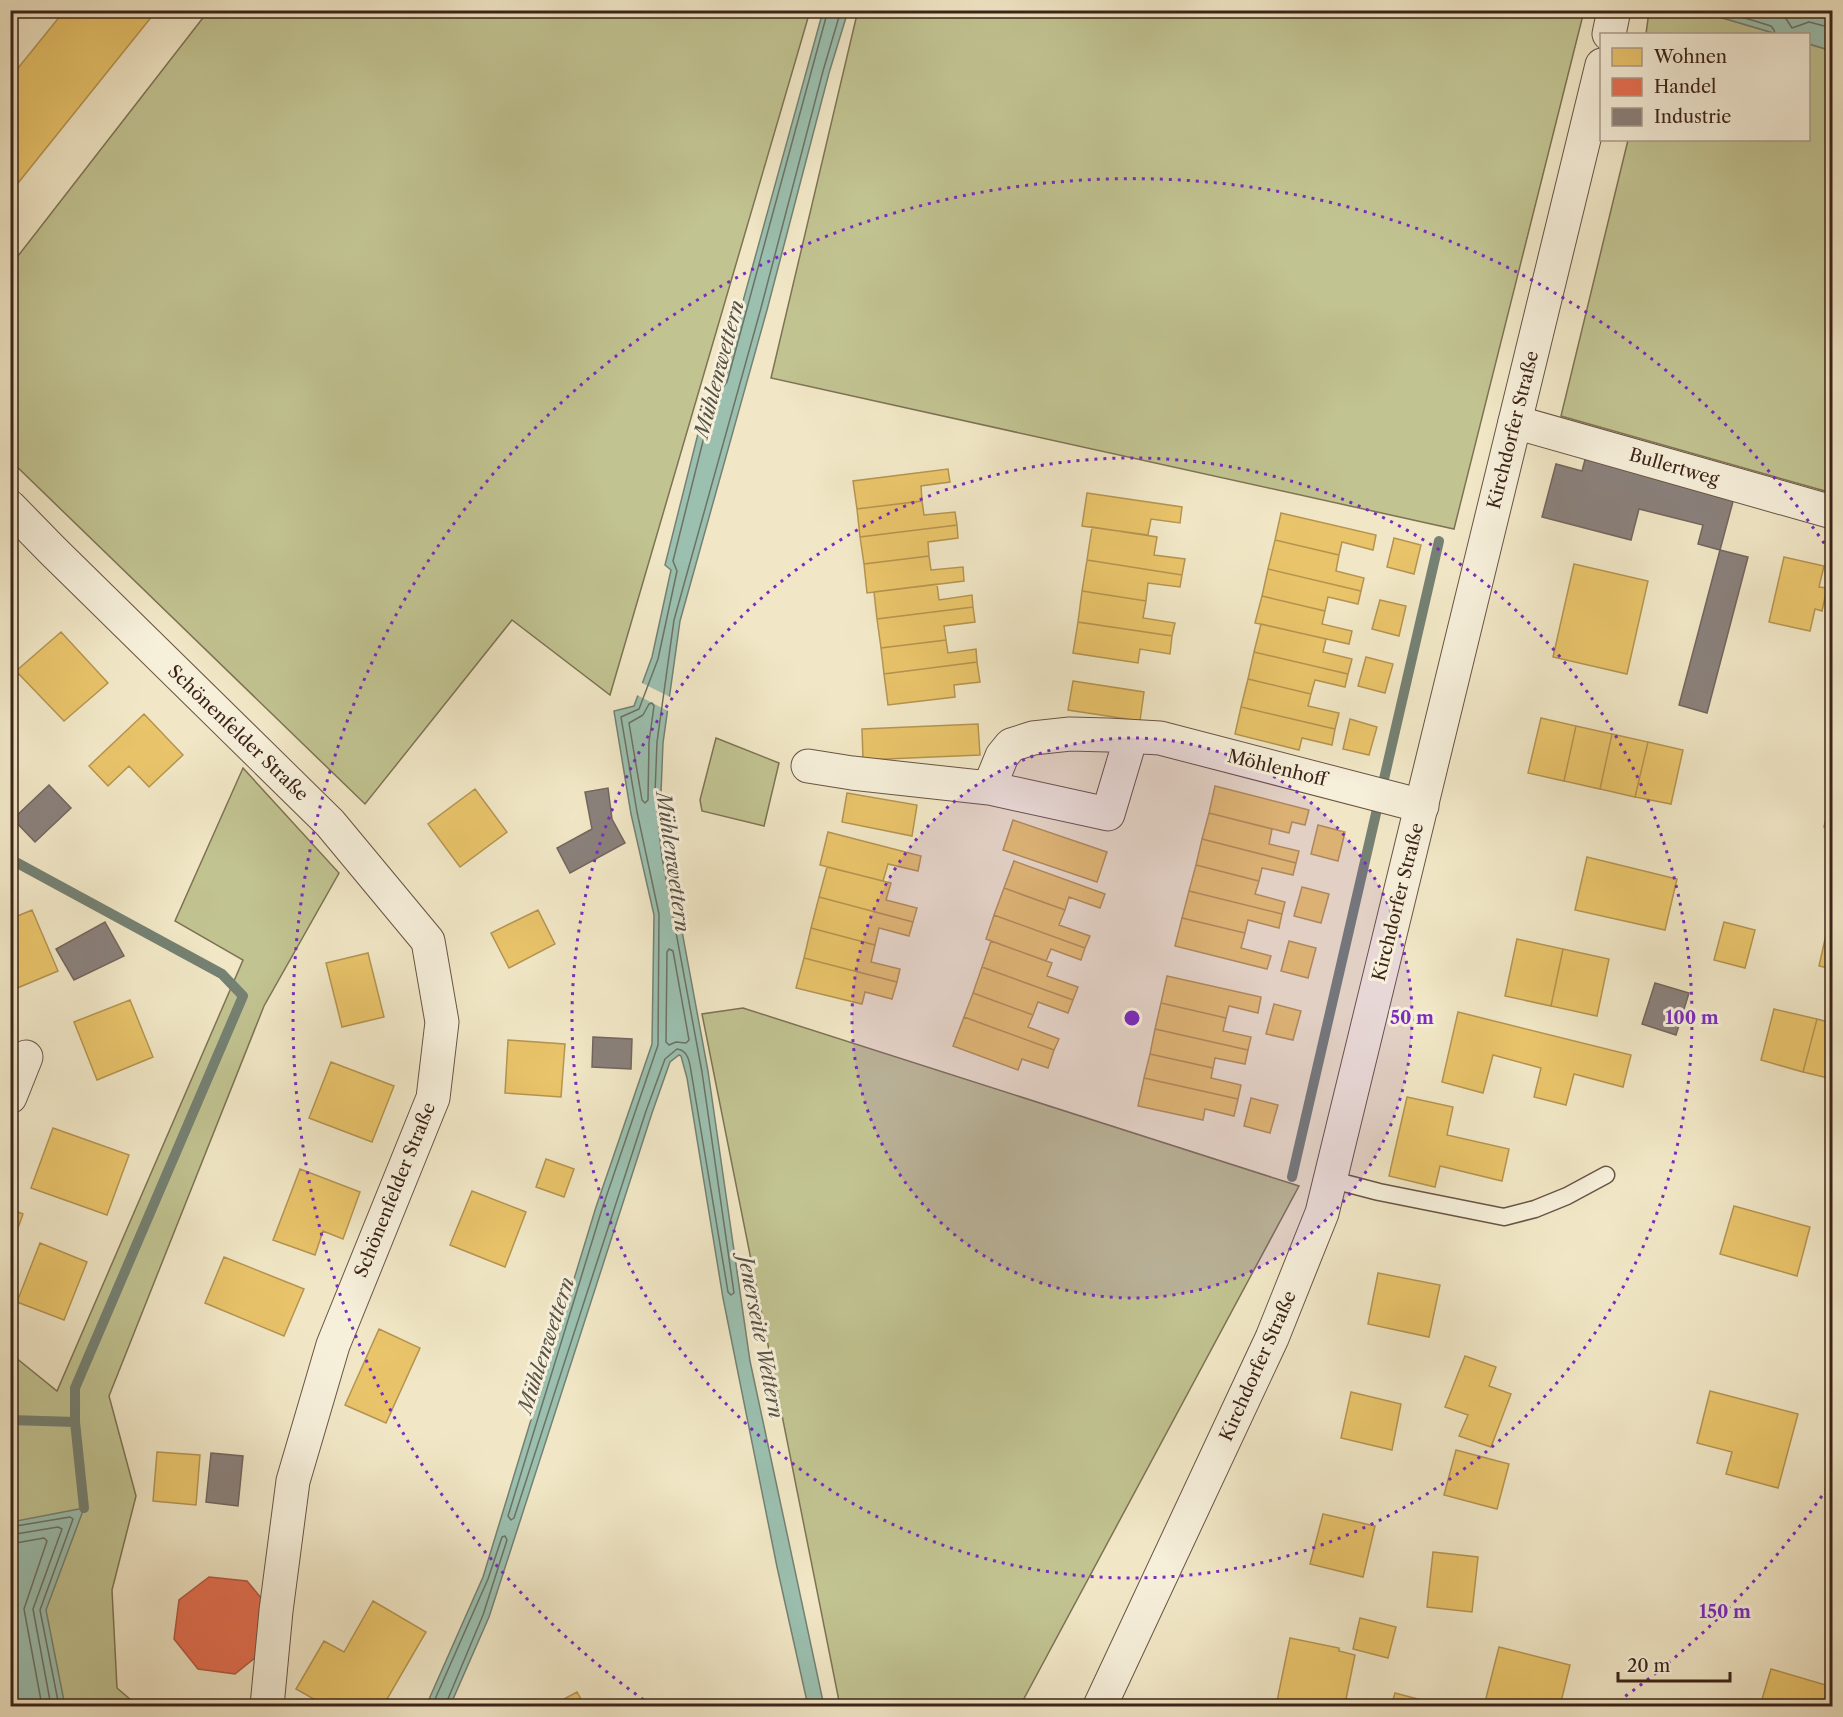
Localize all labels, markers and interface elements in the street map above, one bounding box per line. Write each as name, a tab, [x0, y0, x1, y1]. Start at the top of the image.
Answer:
legend	[1600, 33, 1810, 141]
text: Wohnen	[1653, 46, 1727, 68]
text: Handel	[1654, 76, 1716, 98]
text: Industrie	[1654, 106, 1731, 128]
water label: Mühlenwettern	[689, 298, 749, 442]
street label: Kirchdorfer Straße	[1483, 349, 1543, 511]
street label: Bullertweg	[1627, 444, 1722, 490]
street label: Schönenfelder Straße	[163, 660, 313, 806]
street label: Möhlenhoff	[1225, 745, 1331, 792]
water label: Mühlenwettern	[651, 788, 695, 934]
street label: Kirchdorfer Straße	[1368, 821, 1428, 983]
text: 50 m	[1390, 1007, 1434, 1029]
text: 100 m	[1665, 1007, 1719, 1029]
centre of rings	[1122, 1008, 1142, 1028]
street label: Schönenfelder Straße	[350, 1099, 440, 1281]
water label: Jenerseite Wettern	[732, 1248, 789, 1420]
water label: Mühlenwettern	[512, 1274, 579, 1418]
street label: Kirchdorfer Straße	[1215, 1287, 1301, 1445]
text: 150 m	[1699, 1601, 1751, 1623]
scale bar	[1618, 1645, 1730, 1683]
text: 20 m	[1627, 1655, 1671, 1677]

